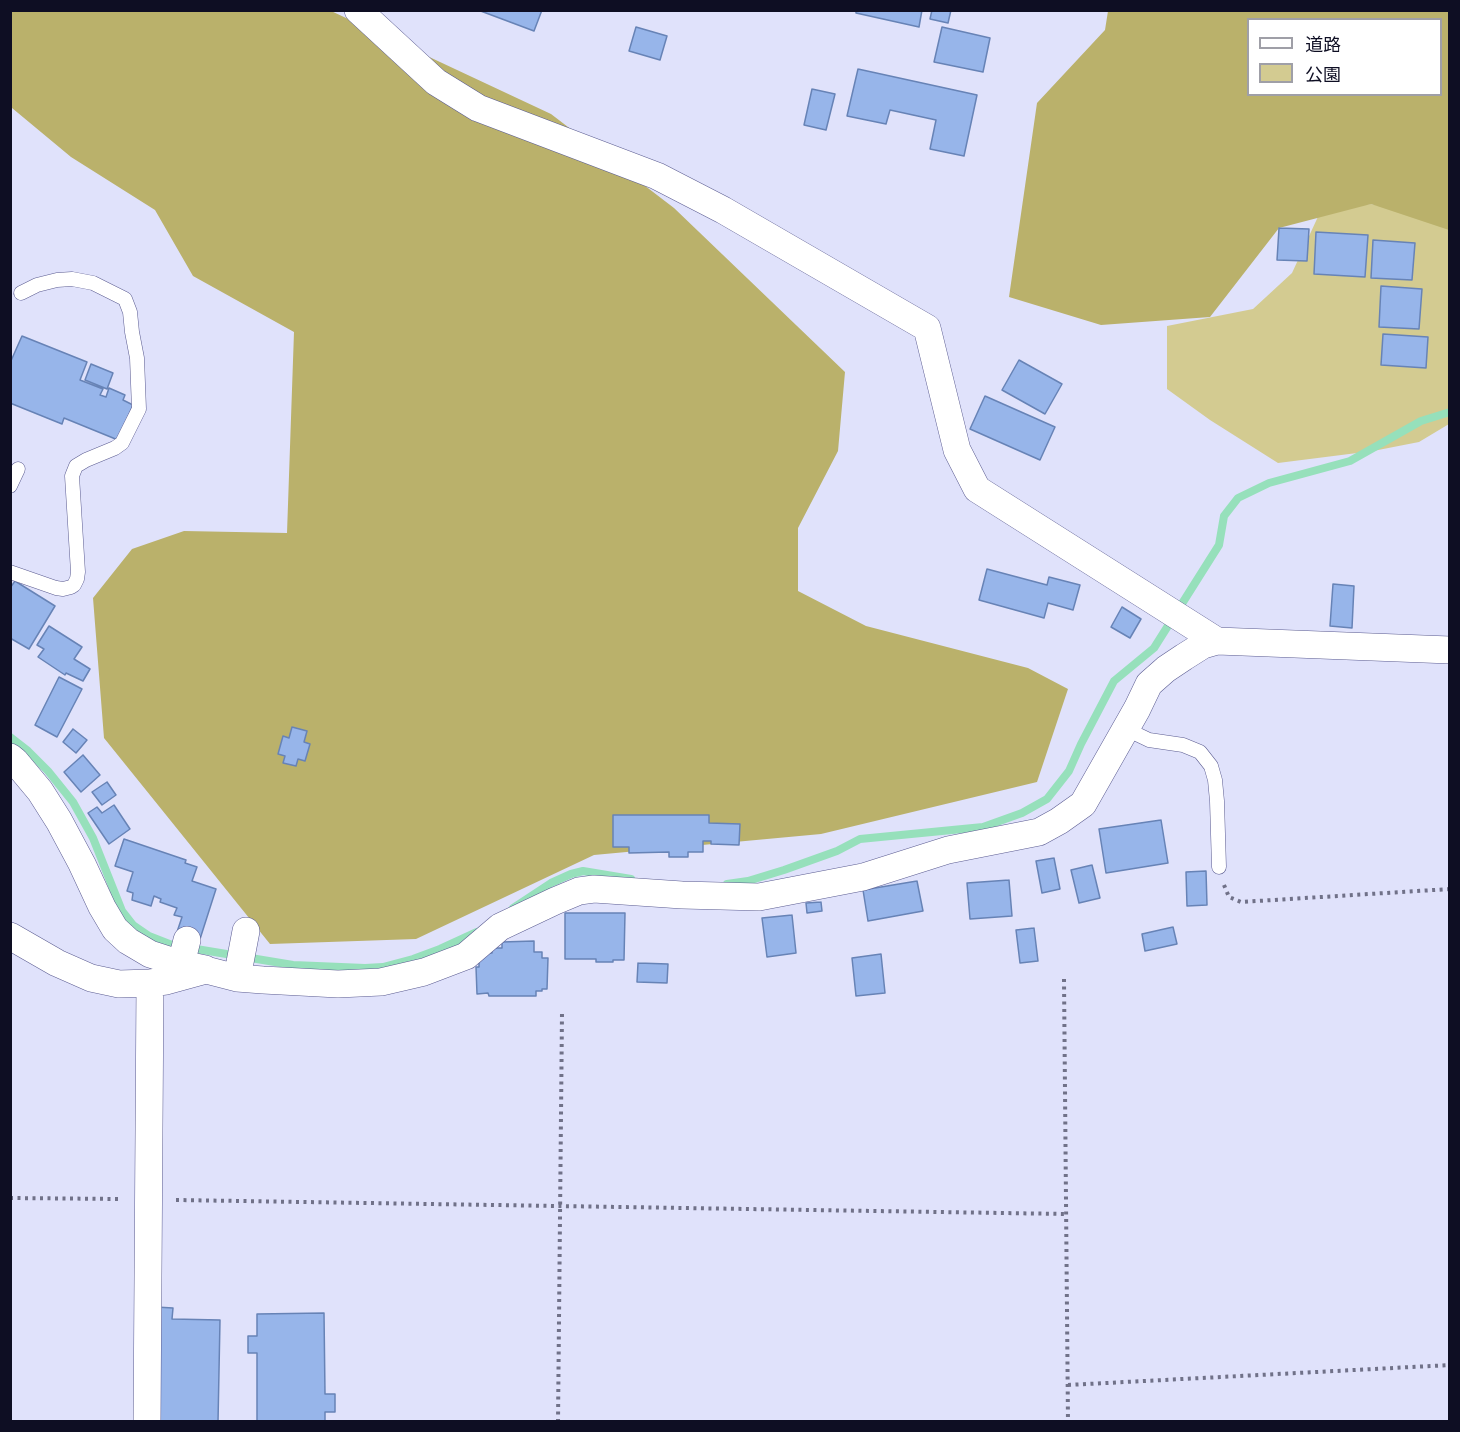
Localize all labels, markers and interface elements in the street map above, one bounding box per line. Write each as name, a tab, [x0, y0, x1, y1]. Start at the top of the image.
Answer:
legend	[1247, 18, 1442, 96]
text: 道路	[1305, 34, 1341, 55]
text: 公園	[1305, 64, 1341, 85]

